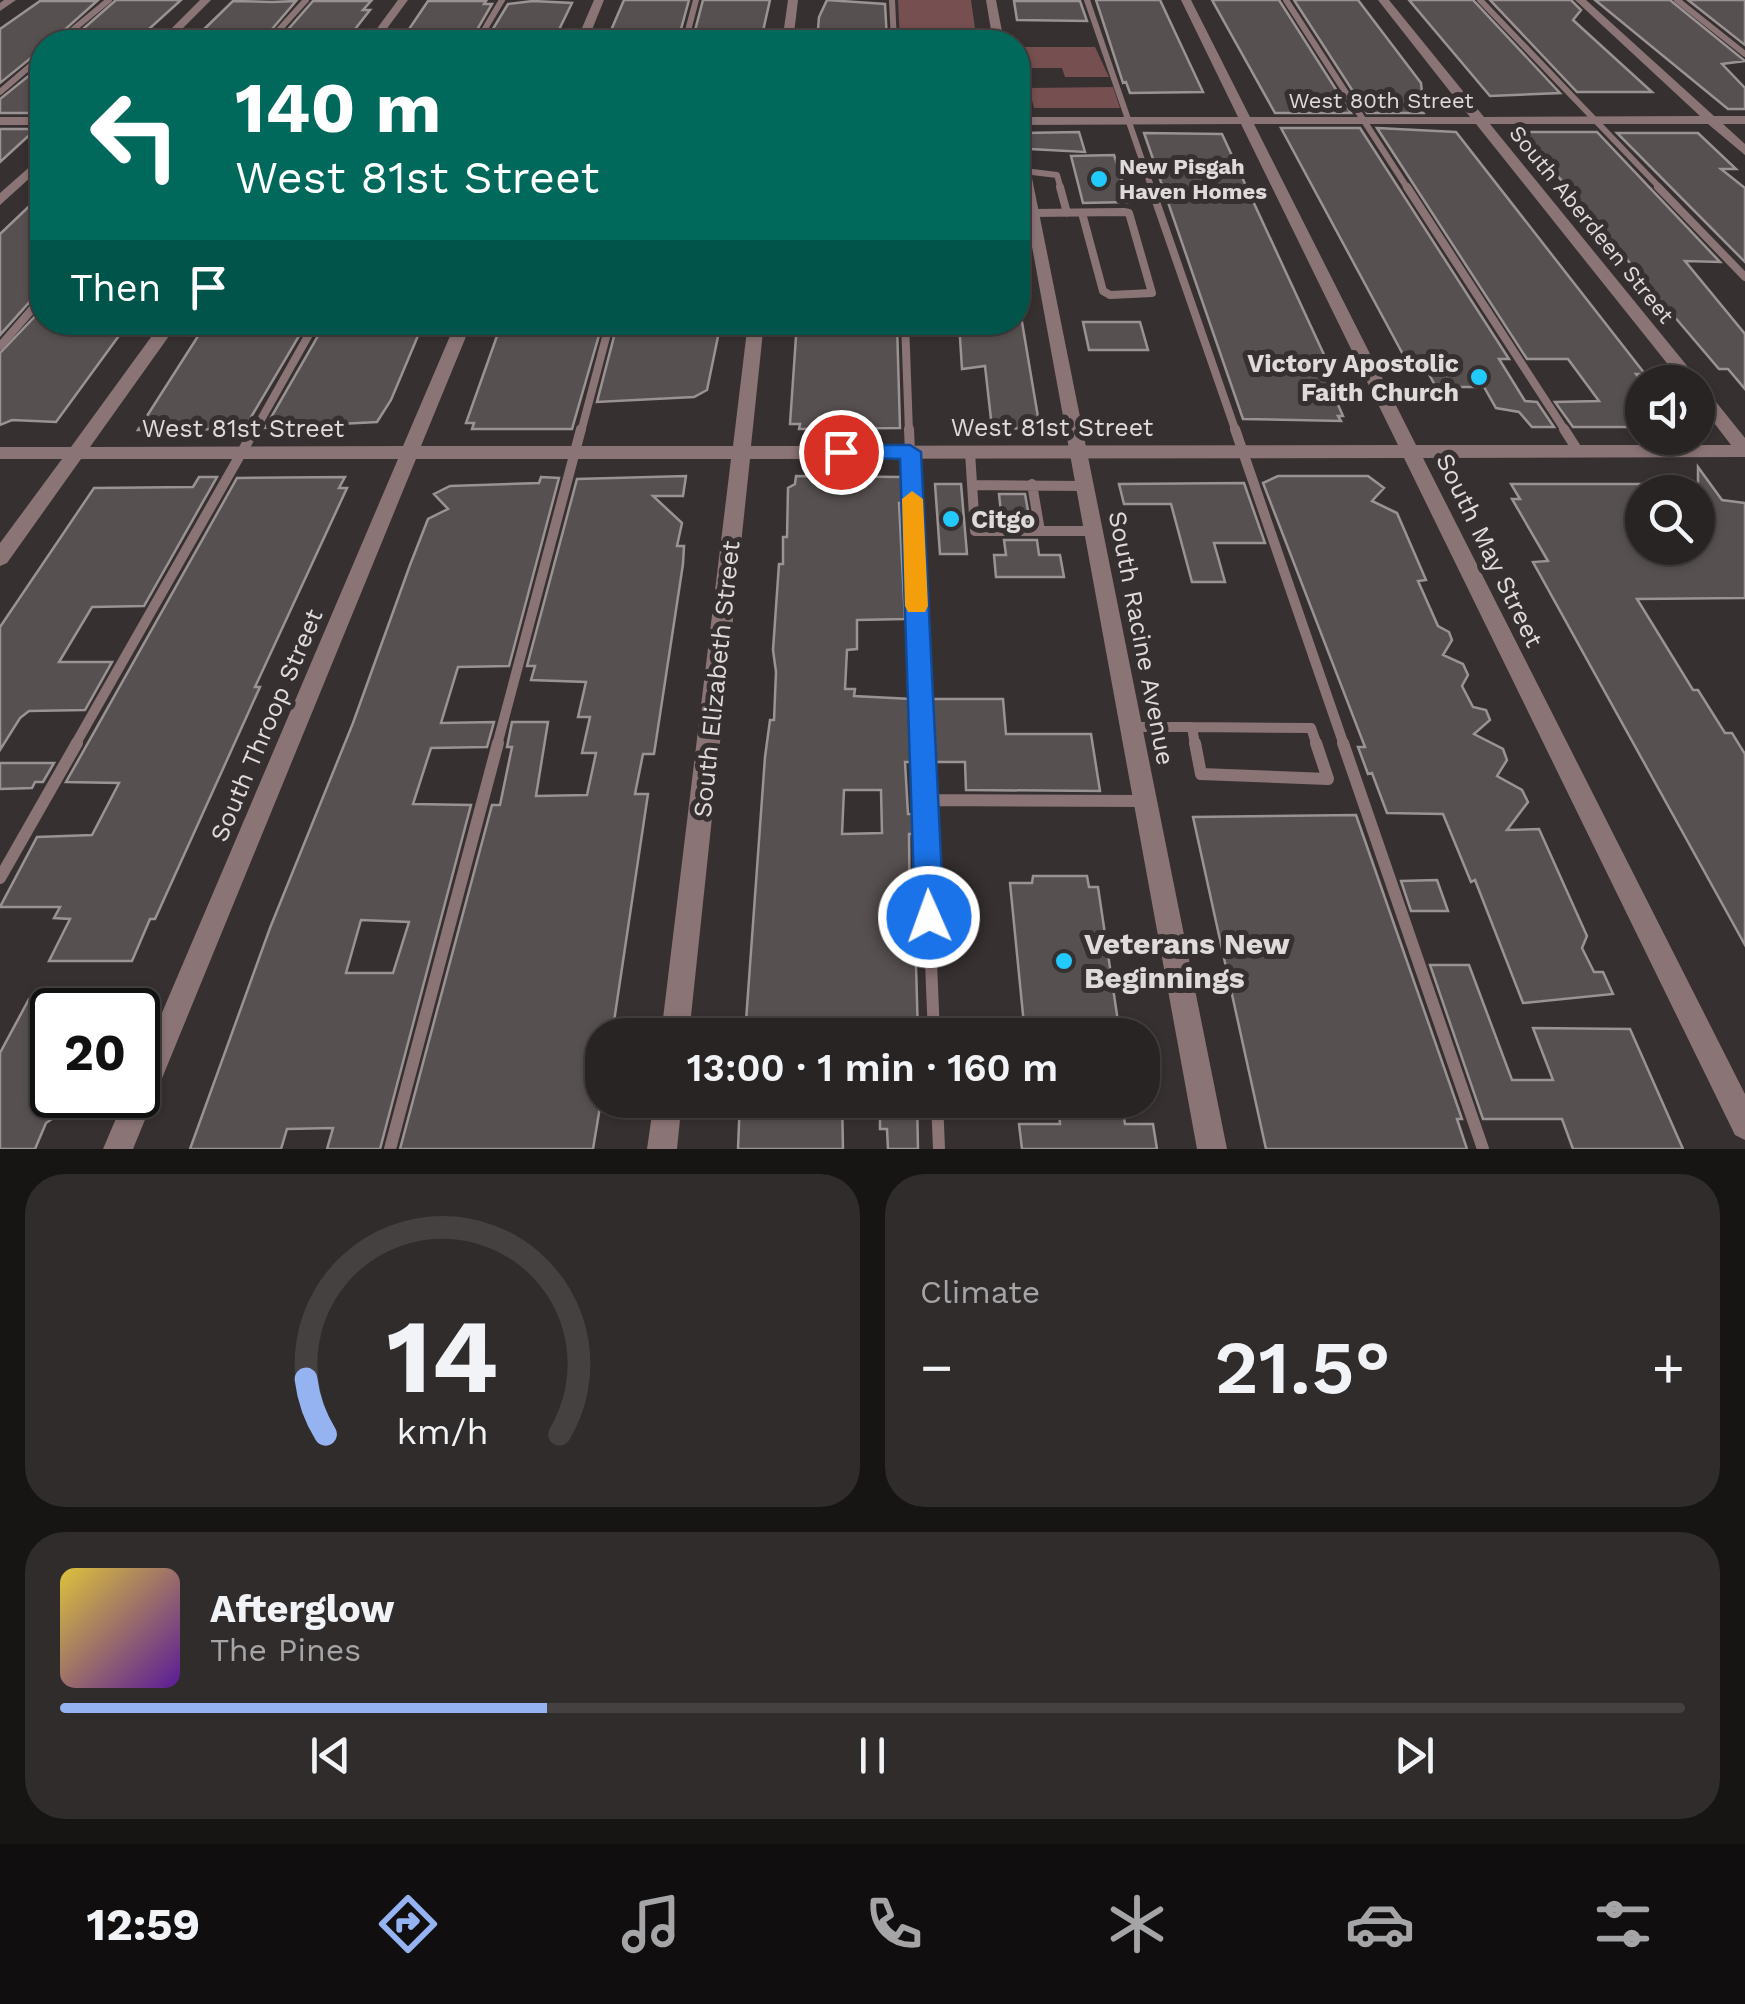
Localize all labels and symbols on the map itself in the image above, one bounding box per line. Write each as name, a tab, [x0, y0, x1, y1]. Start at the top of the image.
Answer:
street label: West 80th Street	[1288, 88, 1474, 113]
street label: South Aberdeen Street	[1504, 121, 1679, 328]
place label: New Pisgah Haven Homes	[1119, 154, 1267, 204]
marker: New Pisgah Haven Homes	[1088, 168, 1110, 190]
place label: Victory Apostolic Faith Church	[1247, 349, 1459, 407]
marker: Victory Apostolic Faith Church	[1468, 366, 1490, 388]
pin	[799, 410, 884, 495]
street label: West 81st Street	[951, 413, 1154, 442]
street label: West 81st Street	[142, 414, 345, 443]
street label: South May Street	[1430, 449, 1549, 652]
place label: Citgo	[971, 505, 1035, 534]
marker: Citgo	[940, 508, 962, 530]
street label: South Racine Avenue	[1103, 509, 1180, 768]
street label: South Elizabeth Street	[688, 539, 746, 819]
street label: South Throop Street	[204, 604, 329, 846]
position arrow	[877, 865, 981, 969]
place label: Veterans New Beginnings	[1084, 926, 1290, 995]
marker: Veterans New Beginnings	[1053, 950, 1075, 972]
speed limit sign: 20	[30, 988, 160, 1118]

